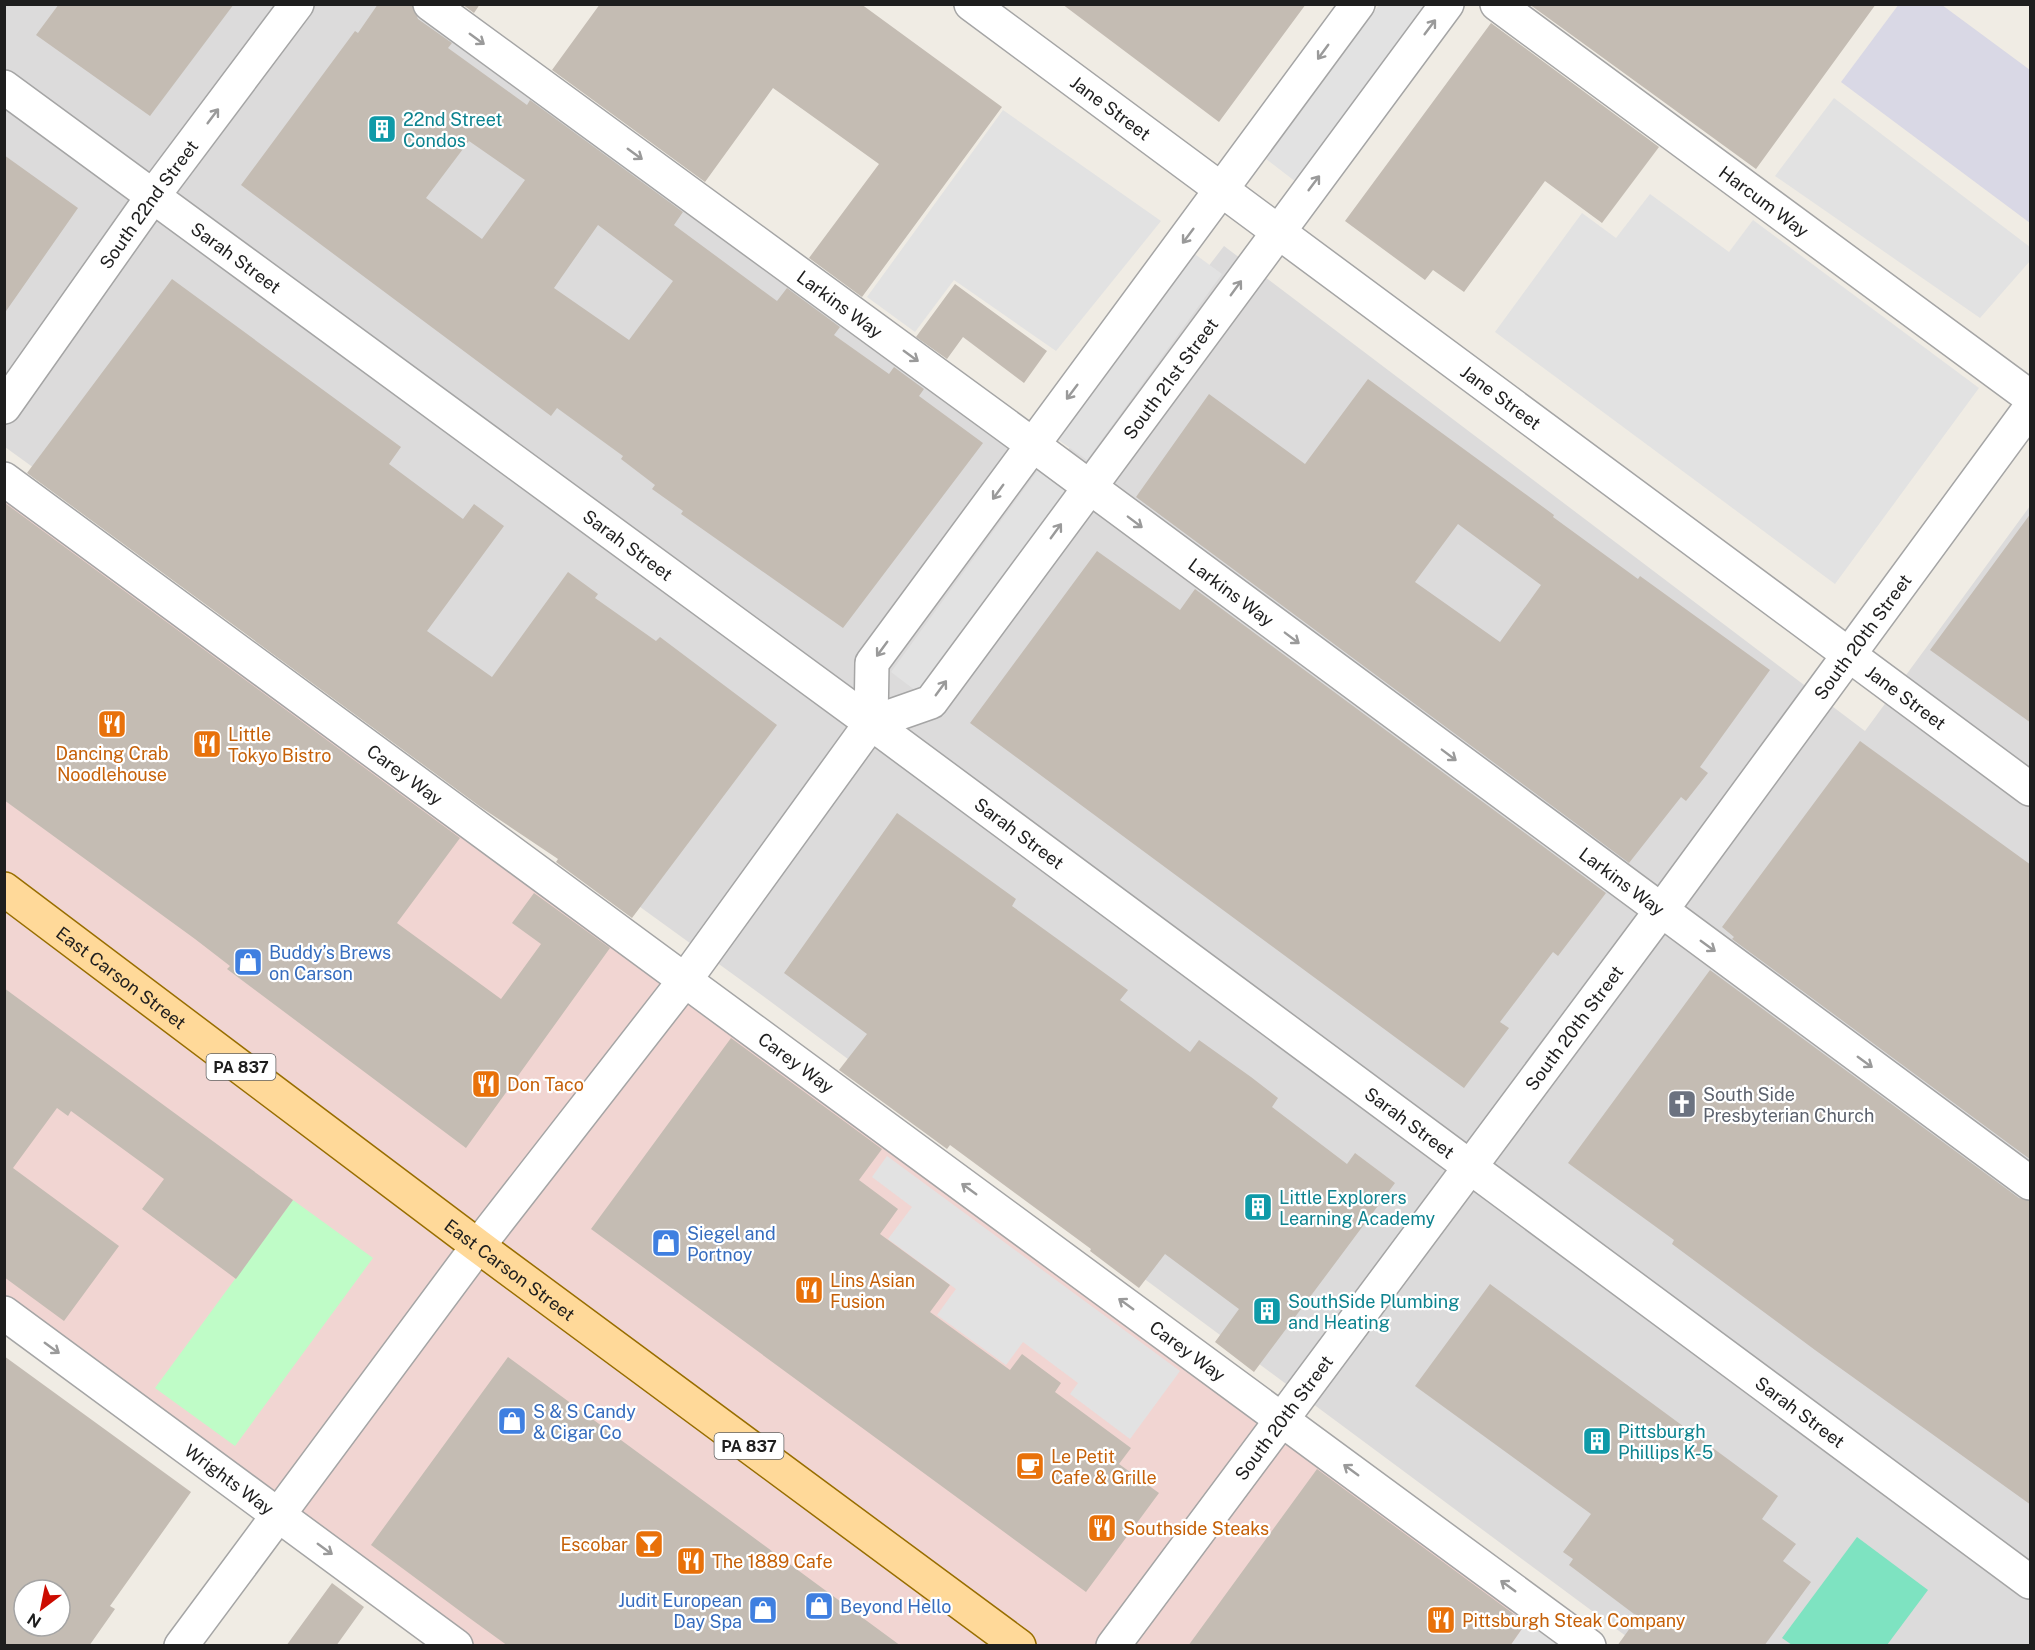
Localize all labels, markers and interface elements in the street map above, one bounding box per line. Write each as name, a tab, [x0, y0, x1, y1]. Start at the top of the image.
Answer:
one-way arrow	[1424, 20, 1437, 36]
one-way arrow	[469, 33, 485, 45]
one-way arrow	[1317, 43, 1329, 59]
street label: Jane Street	[1067, 71, 1155, 144]
one-way arrow	[207, 108, 220, 124]
place label: 22nd Street Condos	[403, 109, 503, 151]
building icon: 22nd Street Condos	[366, 113, 398, 145]
street label: South 22nd Street	[95, 136, 202, 273]
one-way arrow	[626, 148, 642, 160]
street label: Harcum Way	[1715, 161, 1813, 241]
one-way arrow	[1307, 176, 1320, 192]
street label: Sarah Street	[187, 218, 285, 297]
one-way arrow	[1182, 228, 1195, 244]
street label: Larkins Way	[793, 266, 887, 342]
one-way arrow	[1229, 281, 1242, 297]
street label: South 21st Street	[1119, 314, 1222, 443]
one-way arrow	[903, 349, 919, 362]
street label: Jane Street	[1457, 360, 1545, 434]
one-way arrow	[1066, 384, 1078, 400]
one-way arrow	[992, 484, 1005, 500]
street label: Sarah Street	[579, 505, 677, 585]
one-way arrow	[1127, 516, 1143, 528]
one-way arrow	[1050, 524, 1062, 540]
street label: Larkins Way	[1185, 553, 1279, 631]
street label: South 20th Street	[1809, 570, 1915, 704]
one-way arrow	[1284, 632, 1300, 645]
one-way arrow	[876, 641, 889, 657]
street label: Jane Street	[1862, 661, 1950, 734]
one-way arrow	[934, 681, 947, 697]
restaurant icon: Dancing Crab Noodlehouse	[96, 708, 128, 740]
place label: Little Tokyo Bistro	[228, 724, 331, 766]
restaurant icon: Little Tokyo Bistro	[191, 728, 223, 760]
street label: Carey Way	[363, 740, 447, 809]
place label: Dancing Crab Noodlehouse	[56, 743, 168, 785]
one-way arrow	[1440, 748, 1456, 761]
street label: Sarah Street	[971, 793, 1068, 873]
street label: Larkins Way	[1575, 843, 1669, 920]
street label: East Carson Street	[52, 922, 191, 1033]
one-way arrow	[1699, 940, 1715, 953]
place label: Buddy’s Brews on Carson	[269, 942, 391, 984]
shop icon: Buddy’s Brews on Carson	[232, 946, 264, 978]
street label: South 20th Street	[1520, 961, 1627, 1094]
street label: Carey Way	[755, 1028, 839, 1097]
road number: PA 837	[206, 1054, 276, 1080]
one-way arrow	[1856, 1056, 1872, 1068]
restaurant icon: Don Taco	[470, 1068, 502, 1100]
place label: Don Taco	[507, 1074, 584, 1095]
street label: Sarah Street	[1361, 1082, 1459, 1162]
place label: South Side Presbyterian Church	[1703, 1084, 1874, 1126]
church icon: South Side Presbyterian Church	[1666, 1088, 1698, 1120]
one-way arrow	[962, 1183, 978, 1195]
place label: Little Explorers Learning Academy	[1279, 1187, 1435, 1229]
building icon: Little Explorers Learning Academy	[1242, 1191, 1274, 1223]
street label: East Carson Street	[441, 1214, 579, 1325]
place label: Siegel and Portnoy	[687, 1223, 776, 1265]
shop icon: Siegel and Portnoy	[650, 1227, 682, 1259]
place label: Lins Asian Fusion	[830, 1270, 915, 1312]
restaurant icon: Lins Asian Fusion	[793, 1274, 825, 1306]
place label: SouthSide Plumbing and Heating	[1288, 1291, 1459, 1333]
building icon: SouthSide Plumbing and Heating	[1251, 1295, 1283, 1327]
one-way arrow	[1119, 1298, 1135, 1311]
street label: Carey Way	[1146, 1316, 1230, 1385]
one-way arrow	[43, 1342, 59, 1354]
street label: South 20th Street	[1230, 1351, 1337, 1484]
street label: Sarah Street	[1751, 1372, 1849, 1452]
place label: S & S Candy & Cigar Co	[533, 1401, 636, 1443]
shop icon: S & S Candy & Cigar Co	[496, 1405, 528, 1437]
place label: Pittsburgh Phillips K-5	[1618, 1421, 1713, 1463]
building icon: Pittsburgh Phillips K-5	[1581, 1425, 1613, 1457]
road number: PA 837	[714, 1433, 783, 1459]
street label: Wrights Way	[181, 1439, 278, 1519]
place label: Le Petit Cafe & Grille	[1051, 1446, 1157, 1488]
cafe icon: Le Petit Cafe & Grille	[1014, 1450, 1046, 1482]
one-way arrow	[1343, 1464, 1359, 1477]
restaurant icon: Southside Steaks	[1086, 1512, 1118, 1544]
place label: Southside Steaks	[1123, 1518, 1269, 1539]
bar icon: Escobar	[633, 1528, 665, 1560]
place label: Escobar	[560, 1534, 628, 1555]
one-way arrow	[317, 1543, 333, 1556]
restaurant icon: The 1889 Cafe	[675, 1545, 707, 1577]
place label: The 1889 Cafe	[712, 1551, 833, 1572]
north arrow	[12, 1578, 72, 1638]
one-way arrow	[1500, 1579, 1516, 1592]
place label: Judit European Day Spa	[618, 1590, 742, 1632]
shop icon: Beyond Hello	[803, 1590, 835, 1622]
shop icon: Judit European Day Spa	[747, 1594, 779, 1626]
place label: Beyond Hello	[840, 1596, 952, 1617]
restaurant icon: Pittsburgh Steak Company	[1425, 1604, 1457, 1636]
text: N	[24, 1609, 45, 1632]
place label: Pittsburgh Steak Company	[1462, 1610, 1686, 1631]

